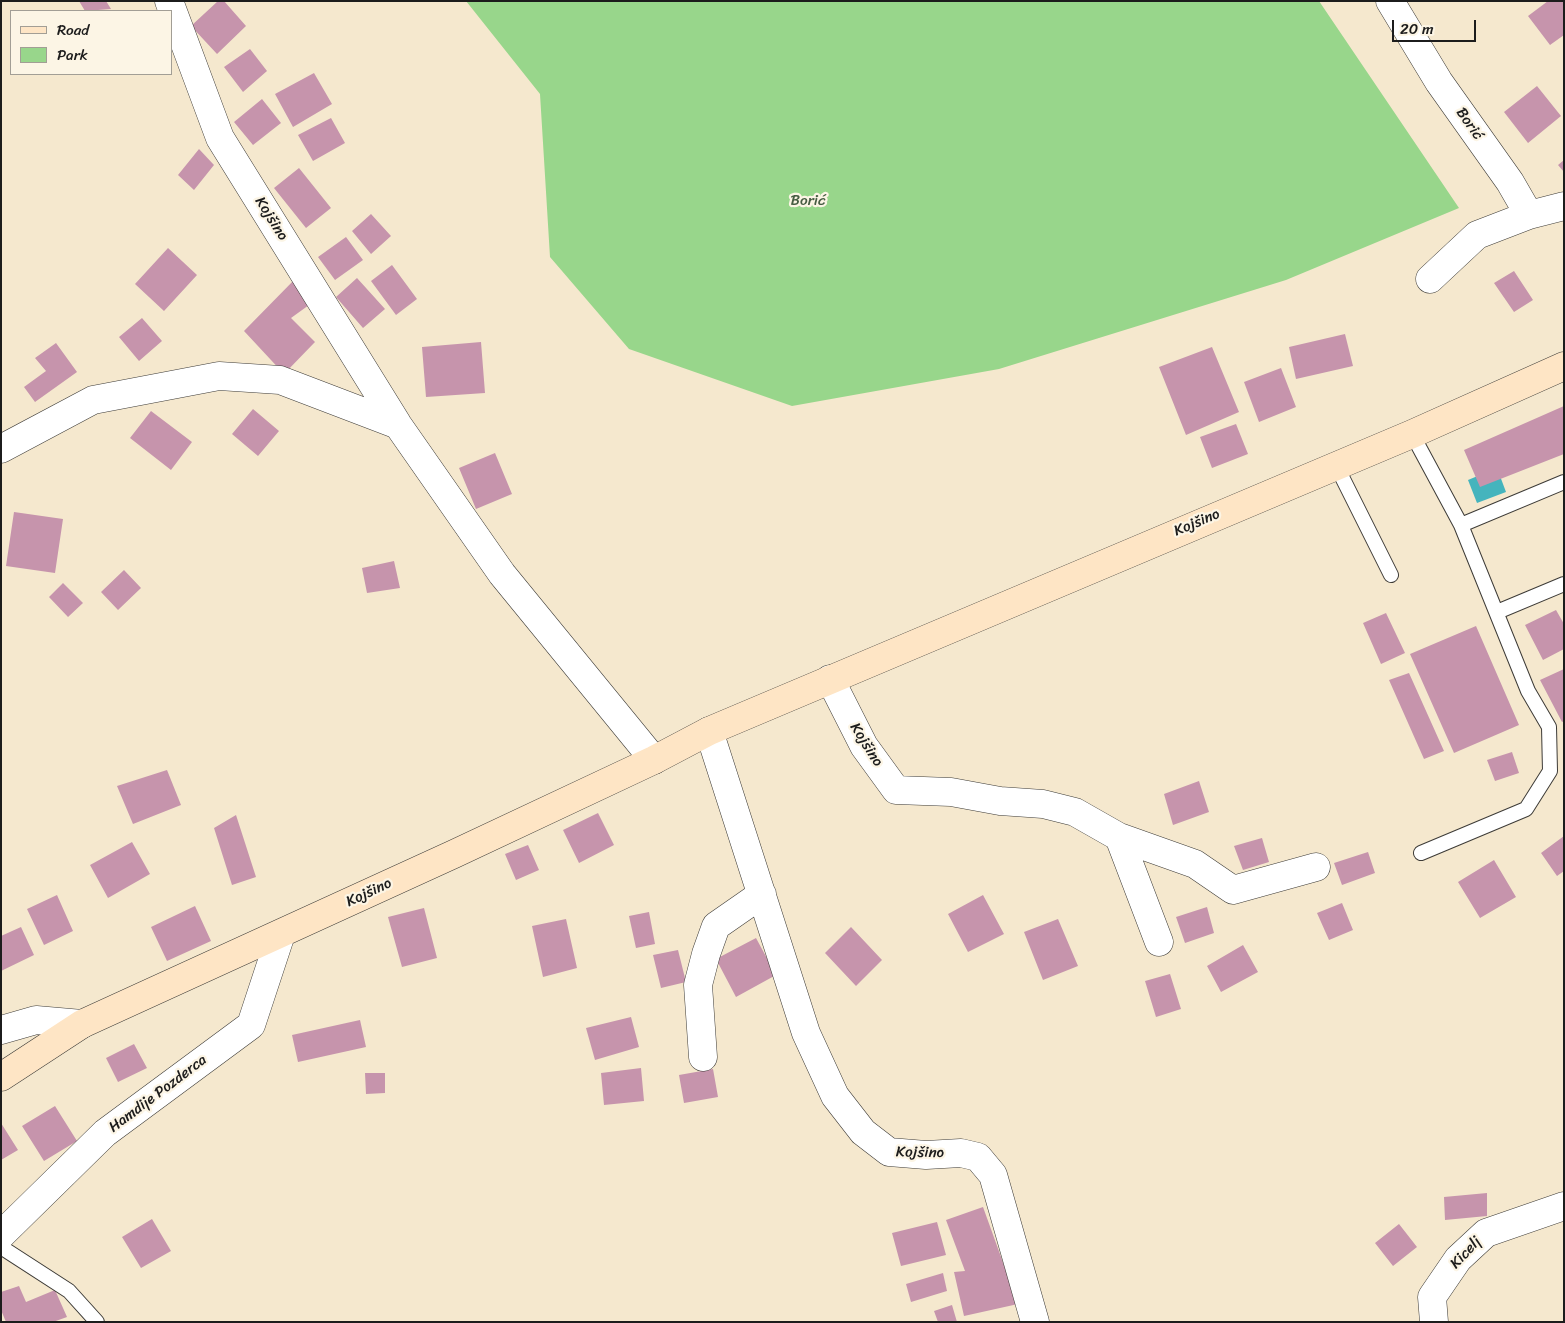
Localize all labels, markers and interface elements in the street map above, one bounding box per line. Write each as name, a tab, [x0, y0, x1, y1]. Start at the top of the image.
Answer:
legend	[10, 10, 172, 75]
scale bar	[1395, 10, 1479, 42]
text: 20 m	[1400, 16, 1434, 42]
text: Road	[57, 17, 89, 43]
text: Park	[57, 42, 88, 68]
street label: Borić	[1452, 105, 1486, 143]
park label: Borić	[791, 192, 825, 210]
street label: Kojšino	[251, 194, 291, 244]
street label: Kojšino	[1171, 505, 1223, 541]
street label: Kojšino	[846, 720, 886, 770]
street label: Kojšino	[343, 875, 395, 911]
street label: Hamdije Pozderca	[106, 1051, 210, 1137]
street label: Kojšino	[896, 1144, 944, 1162]
street label: Kicelj	[1447, 1233, 1485, 1273]

